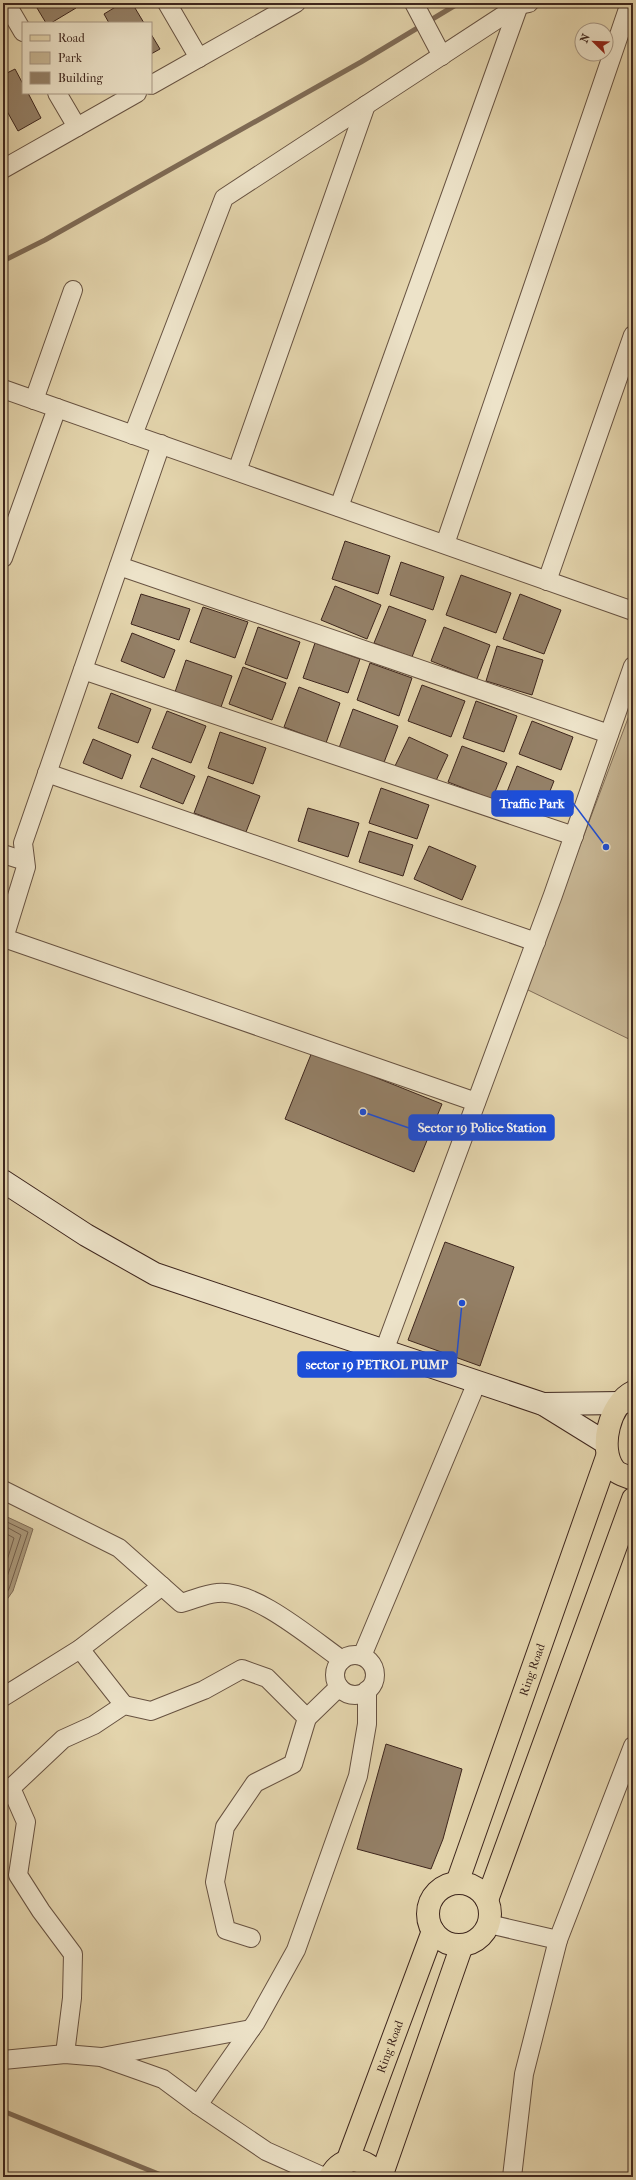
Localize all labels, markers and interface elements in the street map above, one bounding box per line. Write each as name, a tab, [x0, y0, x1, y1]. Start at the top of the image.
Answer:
legend	[22, 22, 152, 94]
north arrow	[574, 22, 614, 62]
text: Road	[58, 31, 85, 45]
text: N	[578, 31, 593, 45]
text: Park	[58, 51, 83, 65]
text: Building	[58, 71, 103, 85]
callout: Traffic Park	[492, 791, 573, 816]
text: Traffic Park	[498, 796, 566, 811]
callout: Sector 19 Police Station	[409, 1115, 554, 1140]
text: Sector 19 Police Station	[418, 1120, 547, 1136]
callout: sector 19 PETROL PUMP	[298, 1352, 456, 1377]
text: sector 19 PETROL PUMP	[306, 1357, 448, 1373]
street label: Ring Road	[516, 1641, 548, 1698]
street label: Ring Road	[374, 2018, 406, 2075]

